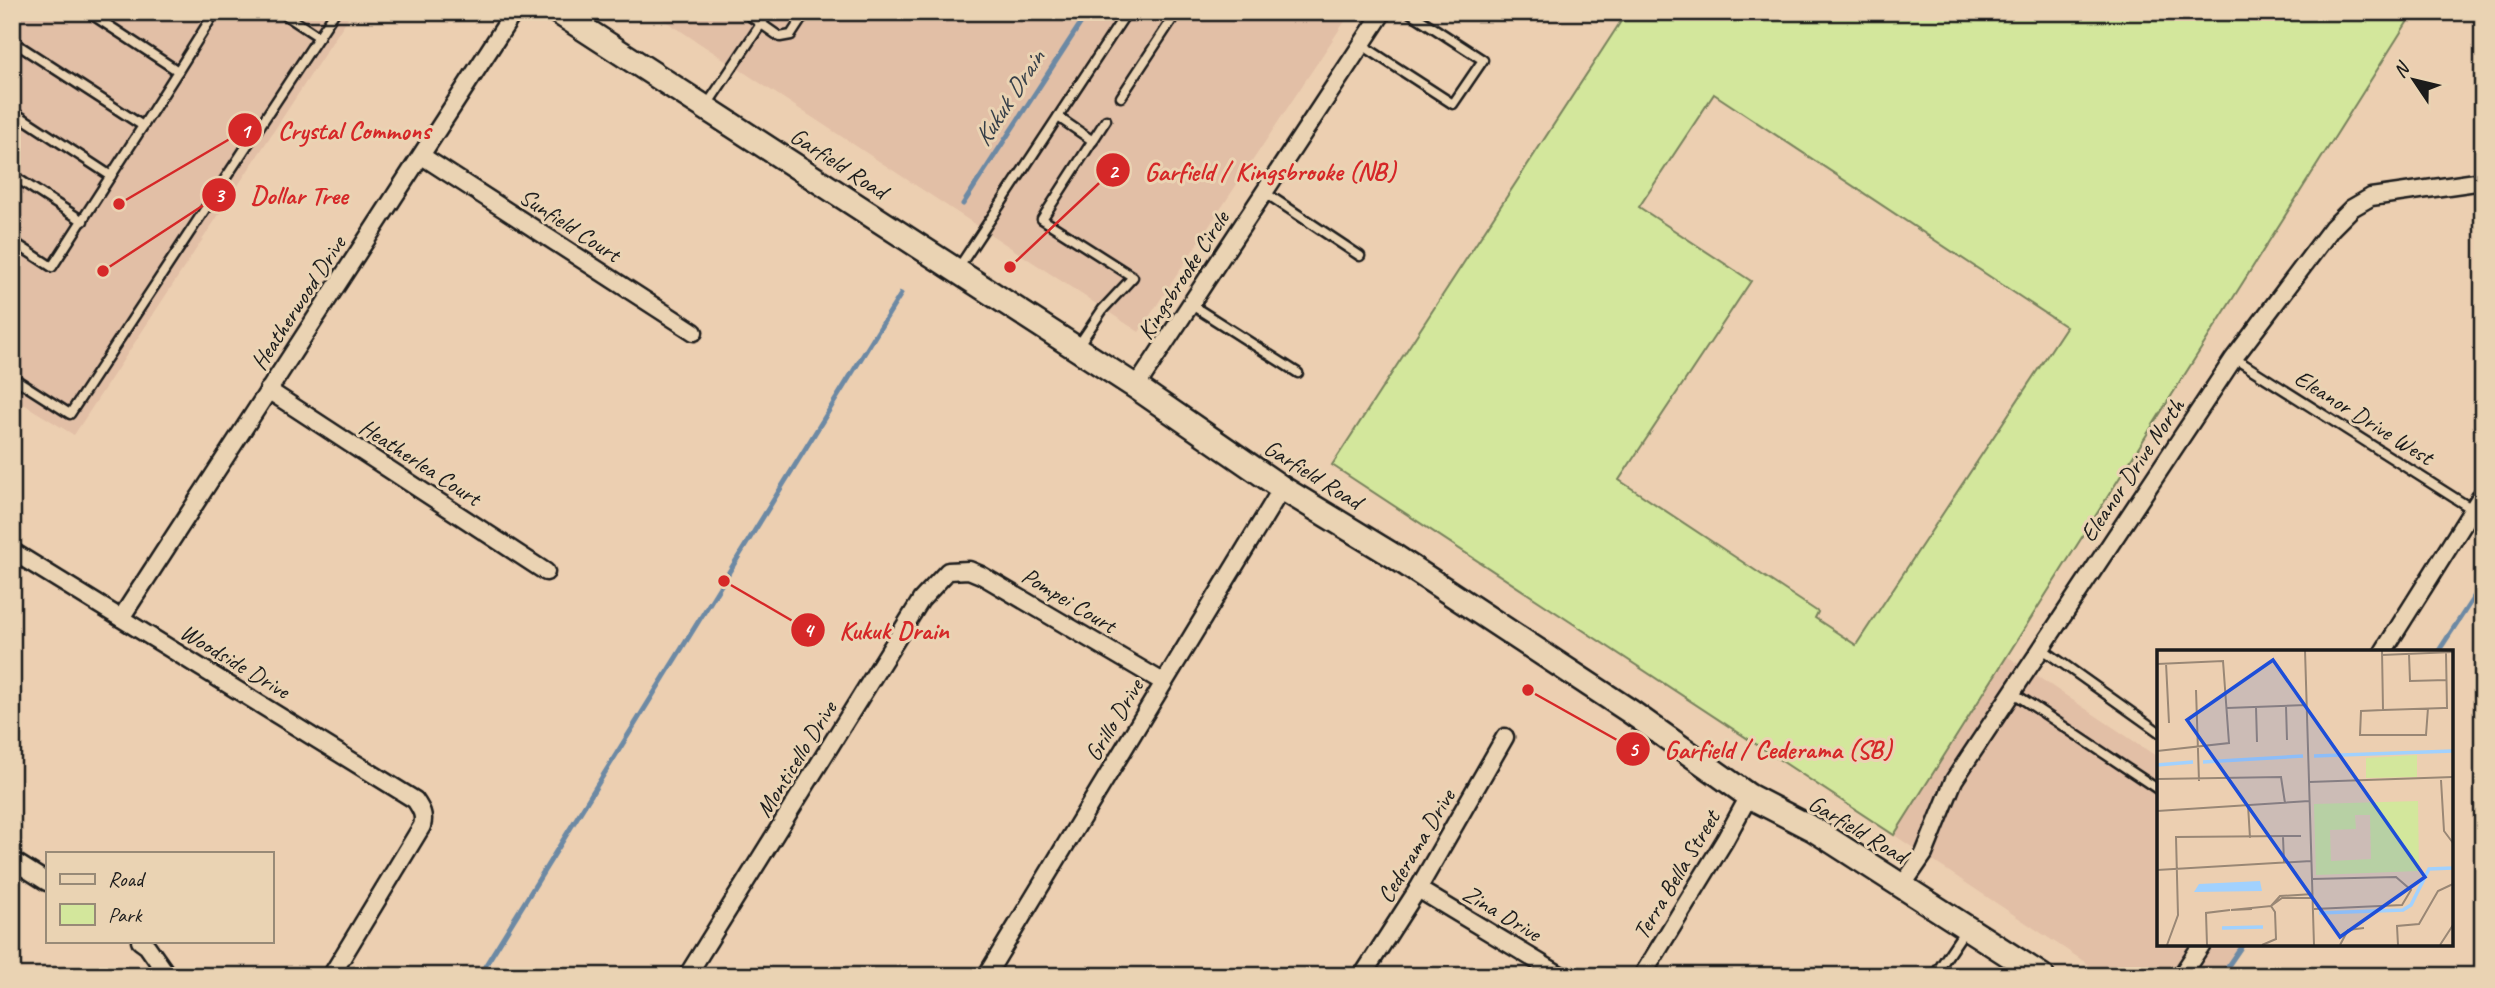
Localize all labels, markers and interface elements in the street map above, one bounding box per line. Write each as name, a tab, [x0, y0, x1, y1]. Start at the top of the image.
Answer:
water label: Kukuk Drain	[966, 42, 1053, 152]
north arrow	[2380, 46, 2450, 116]
text: N	[2388, 56, 2416, 83]
callout: Crystal Commons	[228, 107, 445, 154]
text: Crystal Commons	[278, 114, 433, 147]
text: 1	[240, 118, 252, 144]
street label: Garfield Road	[785, 120, 896, 207]
callout: Garfield / Kingsbrooke (NB)	[1096, 147, 1410, 194]
text: Garfield / Kingsbrooke (NB)	[1145, 155, 1398, 188]
text: 2	[1108, 158, 1120, 184]
callout: Dollar Tree	[202, 171, 362, 218]
text: Dollar Tree	[250, 179, 350, 212]
street label: Sunfield Court	[514, 181, 628, 270]
text: 3	[214, 182, 226, 208]
street label: Kingsbrooke Circle	[1130, 203, 1237, 345]
street label: Heatherwood Drive	[244, 229, 354, 376]
street label: Eleanor Drive West	[2289, 362, 2441, 473]
street label: Eleanor Drive North	[2073, 392, 2192, 547]
street label: Heatherlea Court	[354, 412, 488, 513]
street label: Garfield Road	[1258, 432, 1371, 518]
street label: Pompei Court	[1016, 560, 1123, 641]
callout: Kukuk Drain	[790, 606, 963, 653]
text: Kukuk Drain	[839, 614, 950, 647]
street label: Woodside Drive	[175, 617, 297, 706]
text: 4	[803, 617, 815, 643]
inset map	[2157, 650, 2453, 946]
street label: Grillo Drive	[1078, 672, 1151, 766]
street label: Monticello Drive	[749, 694, 845, 822]
callout: Garfield / Cederama (SB)	[1615, 726, 1905, 773]
text: Garfield / Cederama (SB)	[1664, 733, 1894, 766]
text: 5	[1628, 736, 1639, 762]
street label: Cederama Drive	[1370, 782, 1463, 908]
street label: Garfield Road	[1803, 788, 1916, 872]
street label: Terra Bella Street	[1626, 803, 1727, 945]
legend	[46, 852, 273, 942]
text: Road	[108, 866, 147, 892]
street label: Zina Drive	[1457, 878, 1548, 949]
text: Park	[108, 902, 143, 928]

